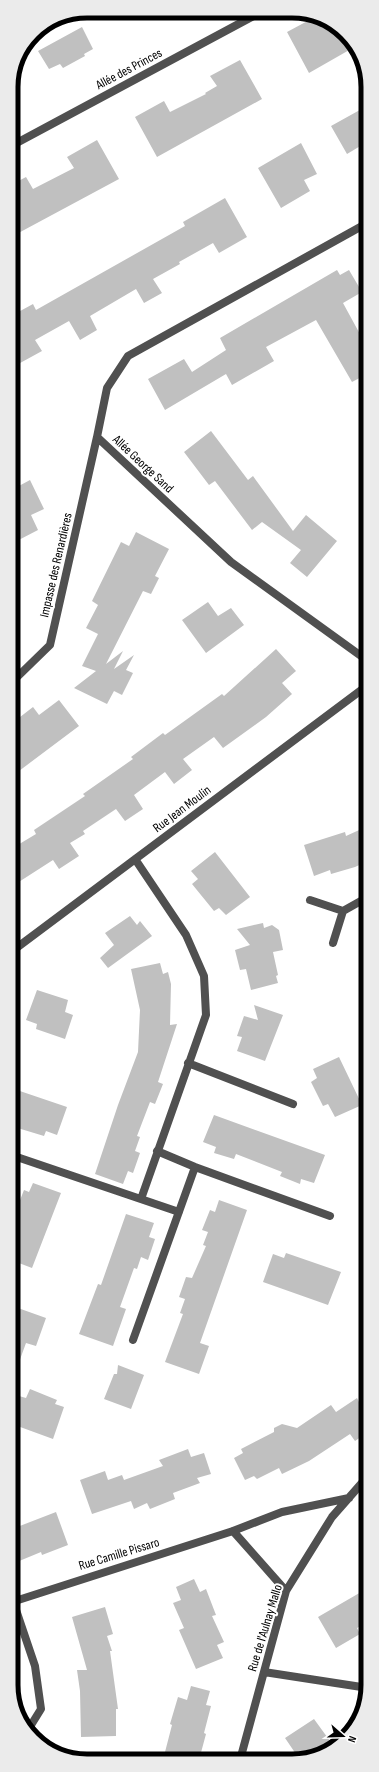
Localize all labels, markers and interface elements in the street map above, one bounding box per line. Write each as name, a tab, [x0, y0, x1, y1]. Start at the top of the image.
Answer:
street label: Allée des Princes	[92, 45, 165, 94]
street label: Allée George Sand	[108, 431, 177, 496]
street label: Impasse des Renardières	[36, 511, 76, 619]
street label: Rue Jean Moulin	[150, 782, 214, 836]
street label: Rue Camille Pissaro	[77, 1534, 161, 1574]
street label: Rue de l'Aulnay Mallo	[244, 1583, 286, 1673]
north arrow	[323, 1716, 363, 1756]
text: N	[345, 1734, 359, 1744]

